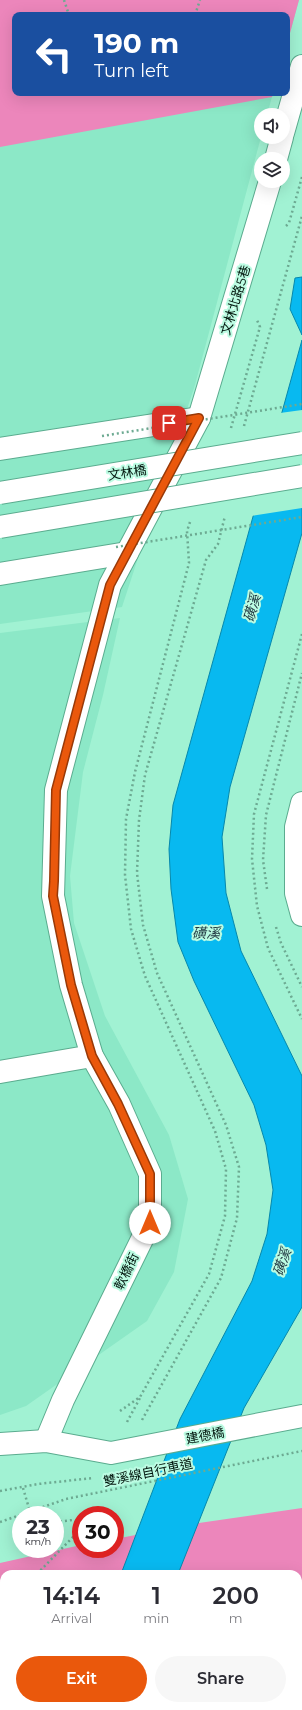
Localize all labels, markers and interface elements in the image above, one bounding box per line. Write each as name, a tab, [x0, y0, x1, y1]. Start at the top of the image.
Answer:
text: 190 m	[94, 26, 179, 60]
icon: left	[28, 28, 80, 80]
text: Turn left	[94, 60, 169, 82]
map controls	[254, 108, 290, 188]
button: sound	[254, 108, 290, 144]
button: layers	[254, 152, 290, 188]
street label: 文林北路5巷	[217, 263, 253, 337]
pin	[152, 406, 186, 440]
icon: arrive	[158, 412, 180, 434]
street label: 文林橋	[106, 461, 148, 483]
water label: 磺溪	[239, 590, 265, 624]
water label: 磺溪	[192, 924, 222, 942]
position arrow	[129, 1202, 171, 1244]
water label: 磺溪	[269, 1244, 296, 1278]
street label: 軟橋街	[110, 1250, 142, 1292]
street label: 建德橋	[184, 1423, 226, 1447]
street label: 雙溪線自行車道	[102, 1455, 194, 1489]
speed limit sign: 30	[72, 1506, 124, 1558]
text: 23	[26, 1515, 50, 1539]
text: km/h	[25, 1535, 51, 1548]
text: 14:14	[43, 1581, 100, 1610]
text: 1	[152, 1581, 161, 1610]
text: 200	[213, 1581, 259, 1610]
text: Arrival	[51, 1610, 92, 1626]
text: min	[143, 1610, 169, 1626]
text: m	[229, 1610, 243, 1626]
button: Exit	[16, 1656, 147, 1702]
button: Share	[155, 1656, 286, 1702]

